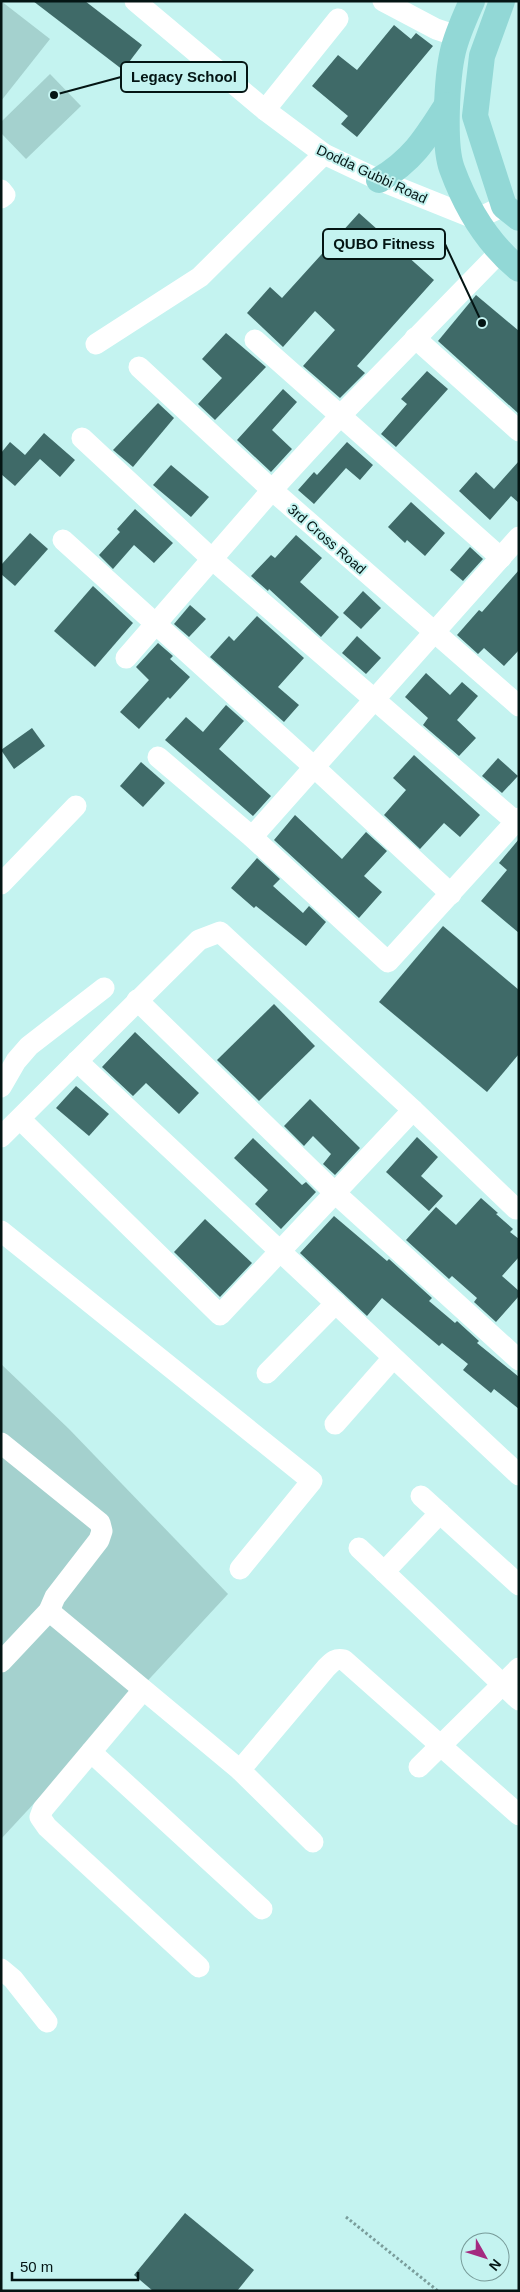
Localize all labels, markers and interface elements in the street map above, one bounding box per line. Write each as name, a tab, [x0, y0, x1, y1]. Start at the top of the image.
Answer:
callout: Legacy School	[121, 62, 247, 92]
text: Legacy School	[131, 68, 237, 85]
street label: Dodda Gubbi Road	[314, 141, 430, 207]
callout: QUBO Fitness	[323, 229, 445, 259]
text: QUBO Fitness	[333, 235, 435, 252]
street label: 3rd Cross Road	[285, 501, 369, 577]
north arrow	[460, 2232, 510, 2282]
scale bar	[12, 2250, 139, 2282]
text: N	[486, 2256, 505, 2274]
text: 50 m	[20, 2258, 53, 2275]

